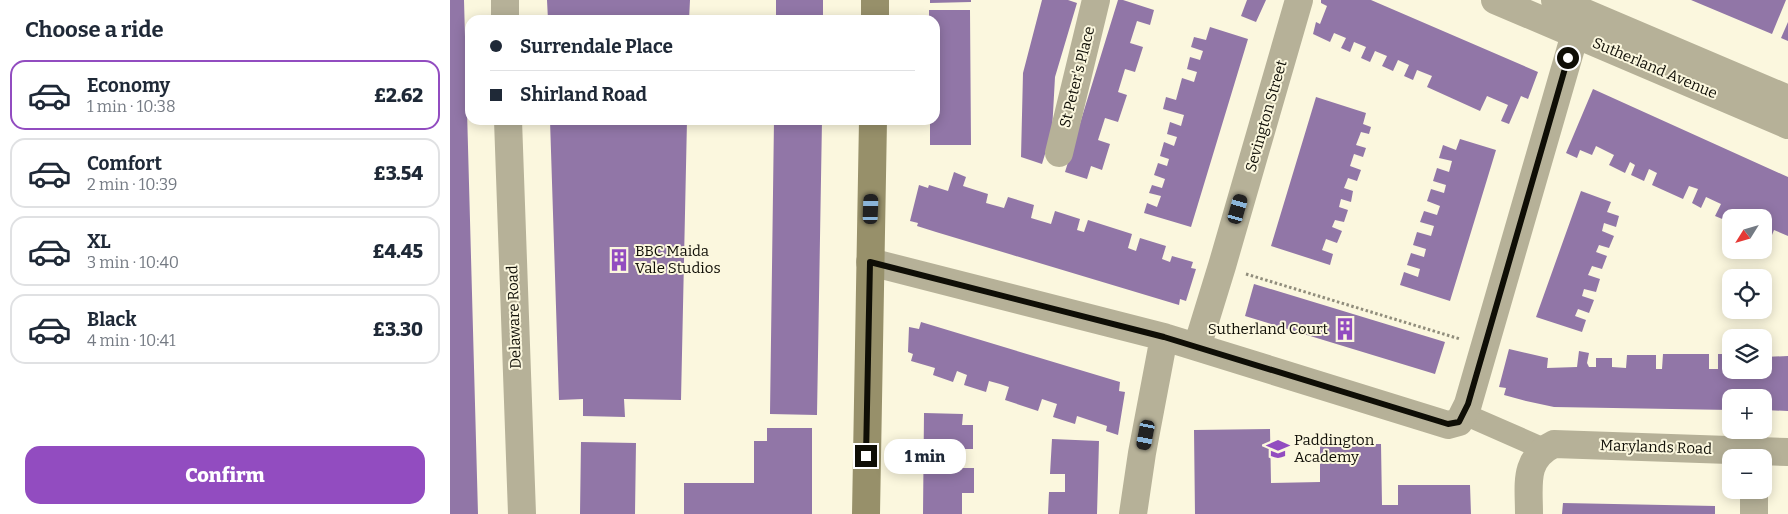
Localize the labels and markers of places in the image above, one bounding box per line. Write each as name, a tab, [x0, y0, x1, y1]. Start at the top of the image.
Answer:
place label: BBC Maida Vale Studios	[635, 242, 721, 277]
building icon: BBC Maida Vale Studios	[606, 247, 632, 273]
building icon: Sutherland Court	[1332, 316, 1358, 342]
place label: Sutherland Court	[1208, 320, 1329, 338]
place label: Paddington Academy	[1294, 431, 1375, 466]
school or university icon: Paddington Academy	[1265, 436, 1291, 462]

